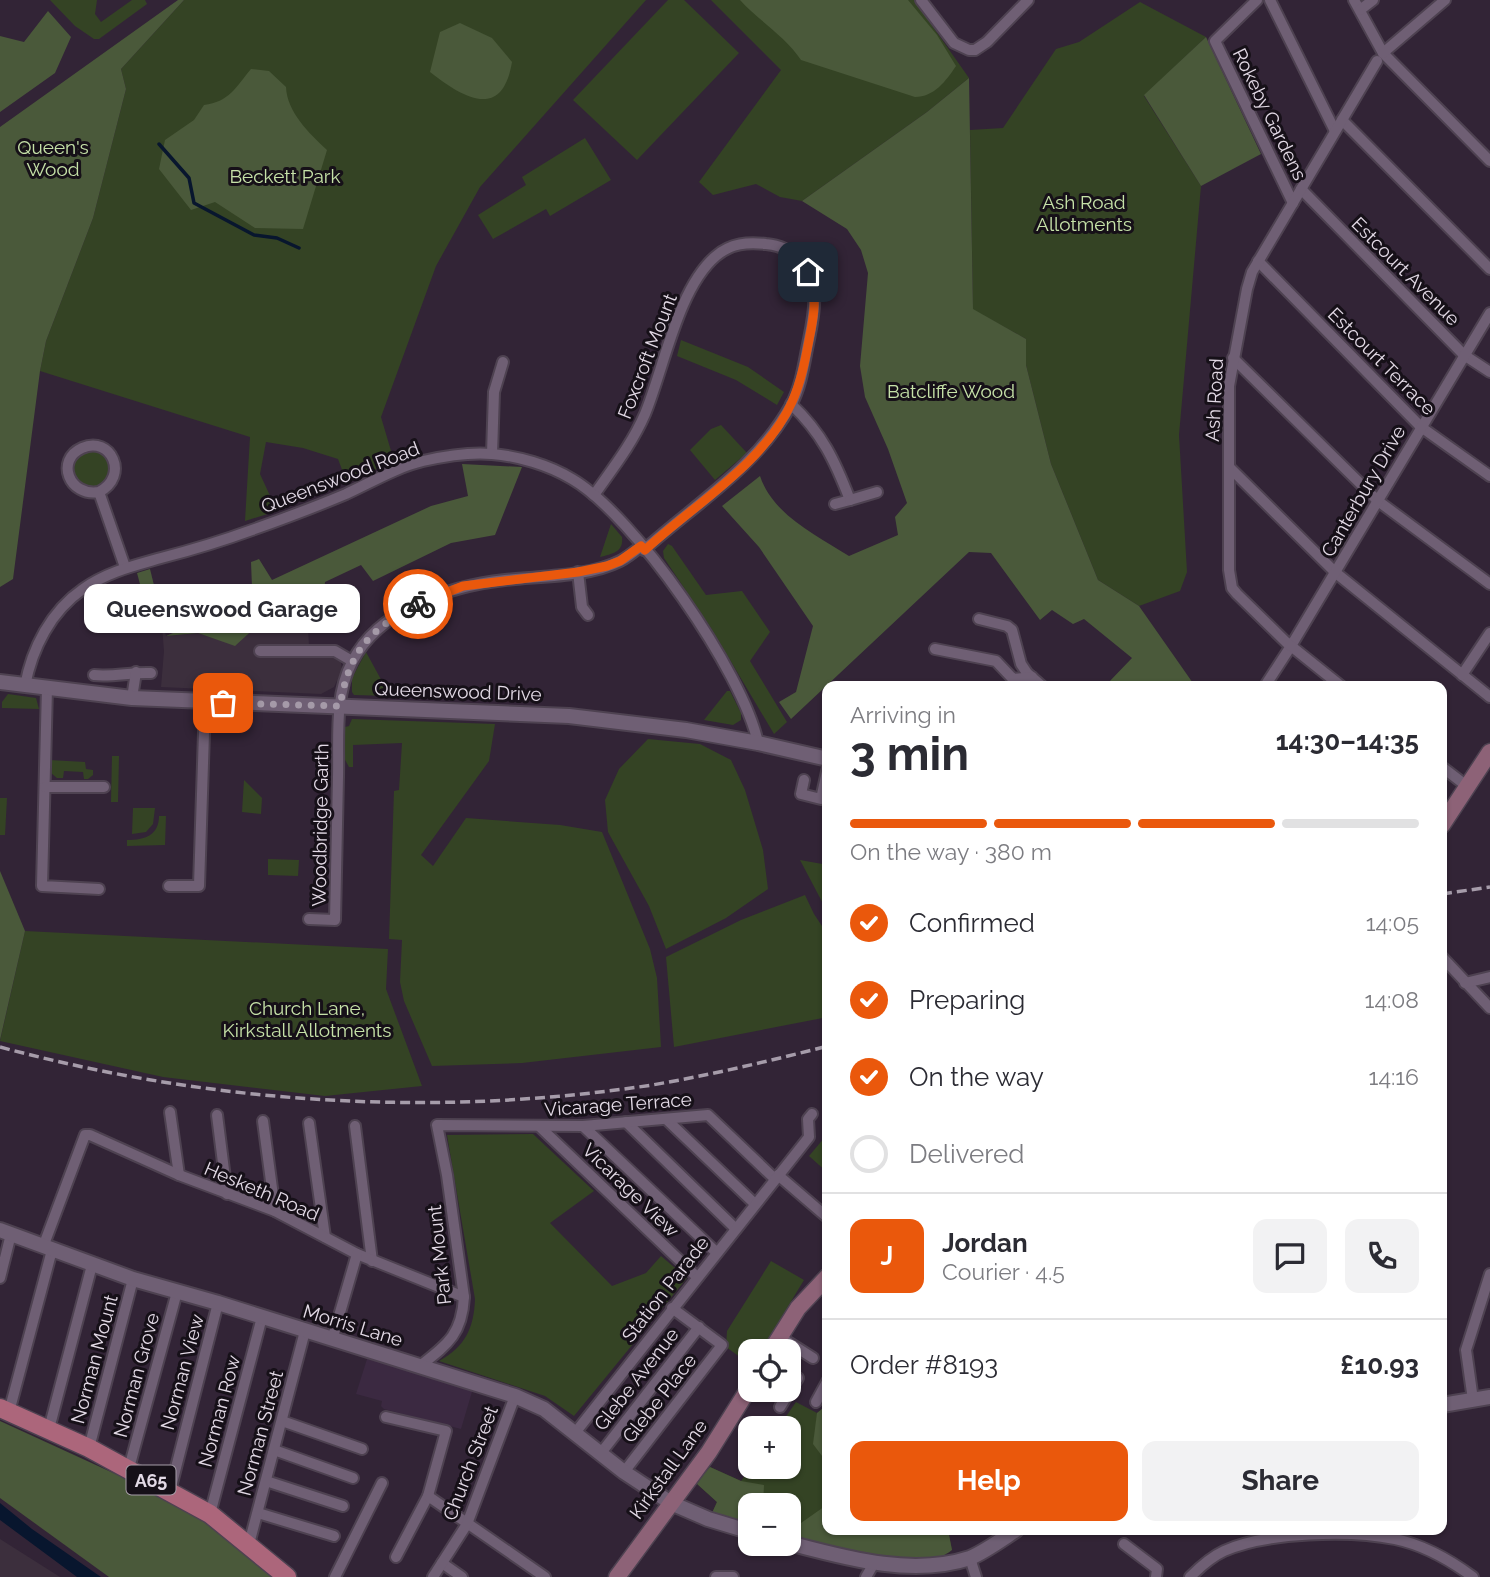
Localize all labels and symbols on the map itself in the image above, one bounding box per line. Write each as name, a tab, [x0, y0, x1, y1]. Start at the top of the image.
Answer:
street label: Rokeby Gardens	[1229, 45, 1311, 183]
park label: Queen's Wood	[17, 136, 89, 180]
park label: Beckett Park	[229, 165, 341, 187]
park label: Ash Road Allotments	[1036, 191, 1132, 235]
street label: Estcourt Avenue	[1347, 212, 1465, 330]
pin	[778, 242, 838, 302]
street label: Foxcroft Mount	[613, 290, 681, 422]
street label: Estcourt Terrace	[1324, 303, 1440, 419]
street label: Ash Road	[1201, 358, 1227, 442]
park label: Batcliffe Wood	[887, 380, 1015, 402]
street label: Canterbury Drive	[1316, 421, 1410, 561]
street label: Queenswood Road	[258, 437, 422, 517]
courier	[383, 569, 453, 639]
callout: Queenswood Garage	[85, 584, 361, 633]
pin	[193, 673, 253, 733]
street label: Queenswood Drive	[374, 677, 542, 705]
street label: Woodbridge Garth	[308, 743, 332, 907]
park label: Church Lane, Kirkstall Allotments	[223, 997, 391, 1041]
street label: Vicarage Terrace	[544, 1088, 692, 1120]
street label: Vicarage View	[578, 1139, 684, 1242]
street label: Hesketh Road	[201, 1157, 323, 1225]
street label: Park Mount	[423, 1203, 455, 1306]
street label: Station Parade	[617, 1232, 713, 1346]
street label: Norman Mount	[66, 1291, 122, 1426]
street label: Morris Lane	[301, 1299, 405, 1351]
street label: Norman Grove	[109, 1310, 163, 1440]
street label: Norman View	[156, 1311, 208, 1432]
street label: Glebe Avenue	[589, 1323, 683, 1435]
street label: Glebe Place	[618, 1349, 700, 1447]
street label: Norman Row	[194, 1352, 245, 1469]
street label: Norman Street	[233, 1367, 287, 1498]
street label: Church Street	[438, 1402, 502, 1523]
street label: Kirkstall Lane	[625, 1415, 711, 1523]
road number: A65	[127, 1465, 176, 1494]

